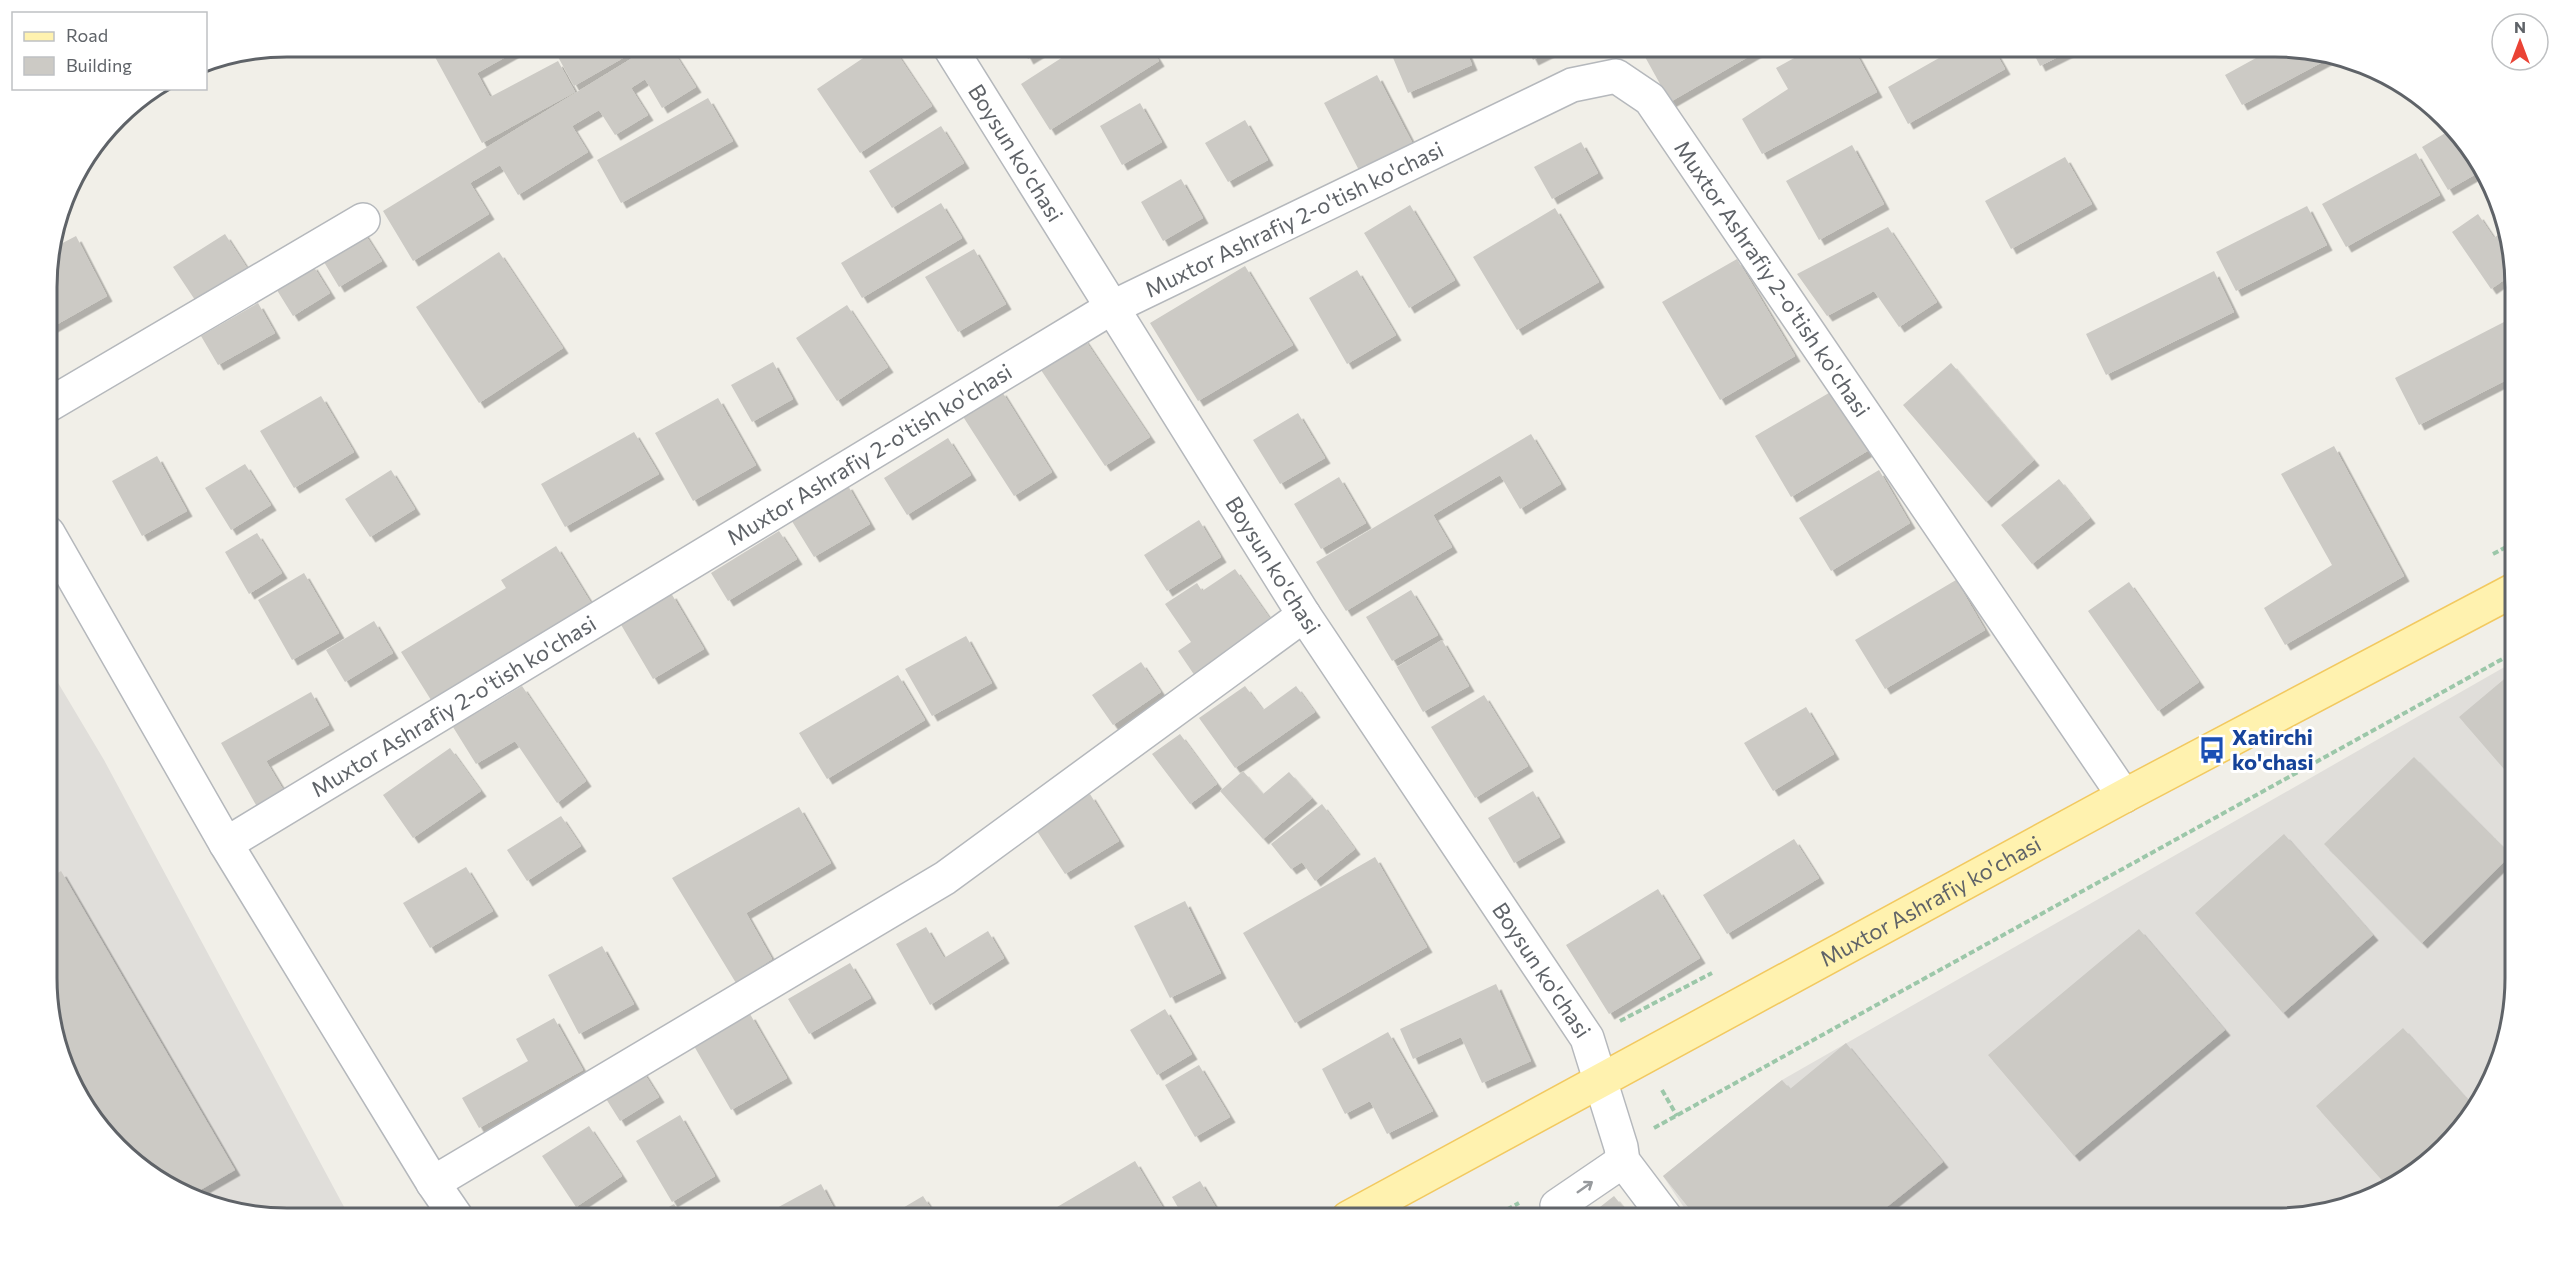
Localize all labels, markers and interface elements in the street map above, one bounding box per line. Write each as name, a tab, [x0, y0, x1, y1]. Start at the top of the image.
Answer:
legend	[12, 12, 207, 90]
north arrow	[2490, 12, 2550, 72]
text: N	[2514, 17, 2526, 36]
text: Road	[66, 24, 108, 46]
text: Building	[66, 54, 132, 76]
street label: Boysun ko'chasi	[963, 79, 1069, 226]
street label: Muxtor Ashrafiy 2-o'tish ko'chasi	[1140, 135, 1447, 303]
street label: Muxtor Ashrafiy 2-o'tish ko'chasi	[1669, 135, 1876, 422]
street label: Muxtor Ashrafiy 2-o'tish ko'chasi	[722, 357, 1016, 551]
street label: Boysun ko'chasi	[1220, 491, 1327, 639]
street label: Muxtor Ashrafiy 2-o'tish ko'chasi	[306, 609, 601, 802]
place label: Xatirchi ko'chasi	[2232, 723, 2314, 775]
bus stop icon: Xatirchi ko'chasi	[2197, 735, 2227, 765]
street label: Muxtor Ashrafiy ko'chasi	[1815, 830, 2045, 972]
street label: Boysun ko'chasi	[1487, 897, 1597, 1043]
one-way arrow	[1576, 1181, 1593, 1193]

